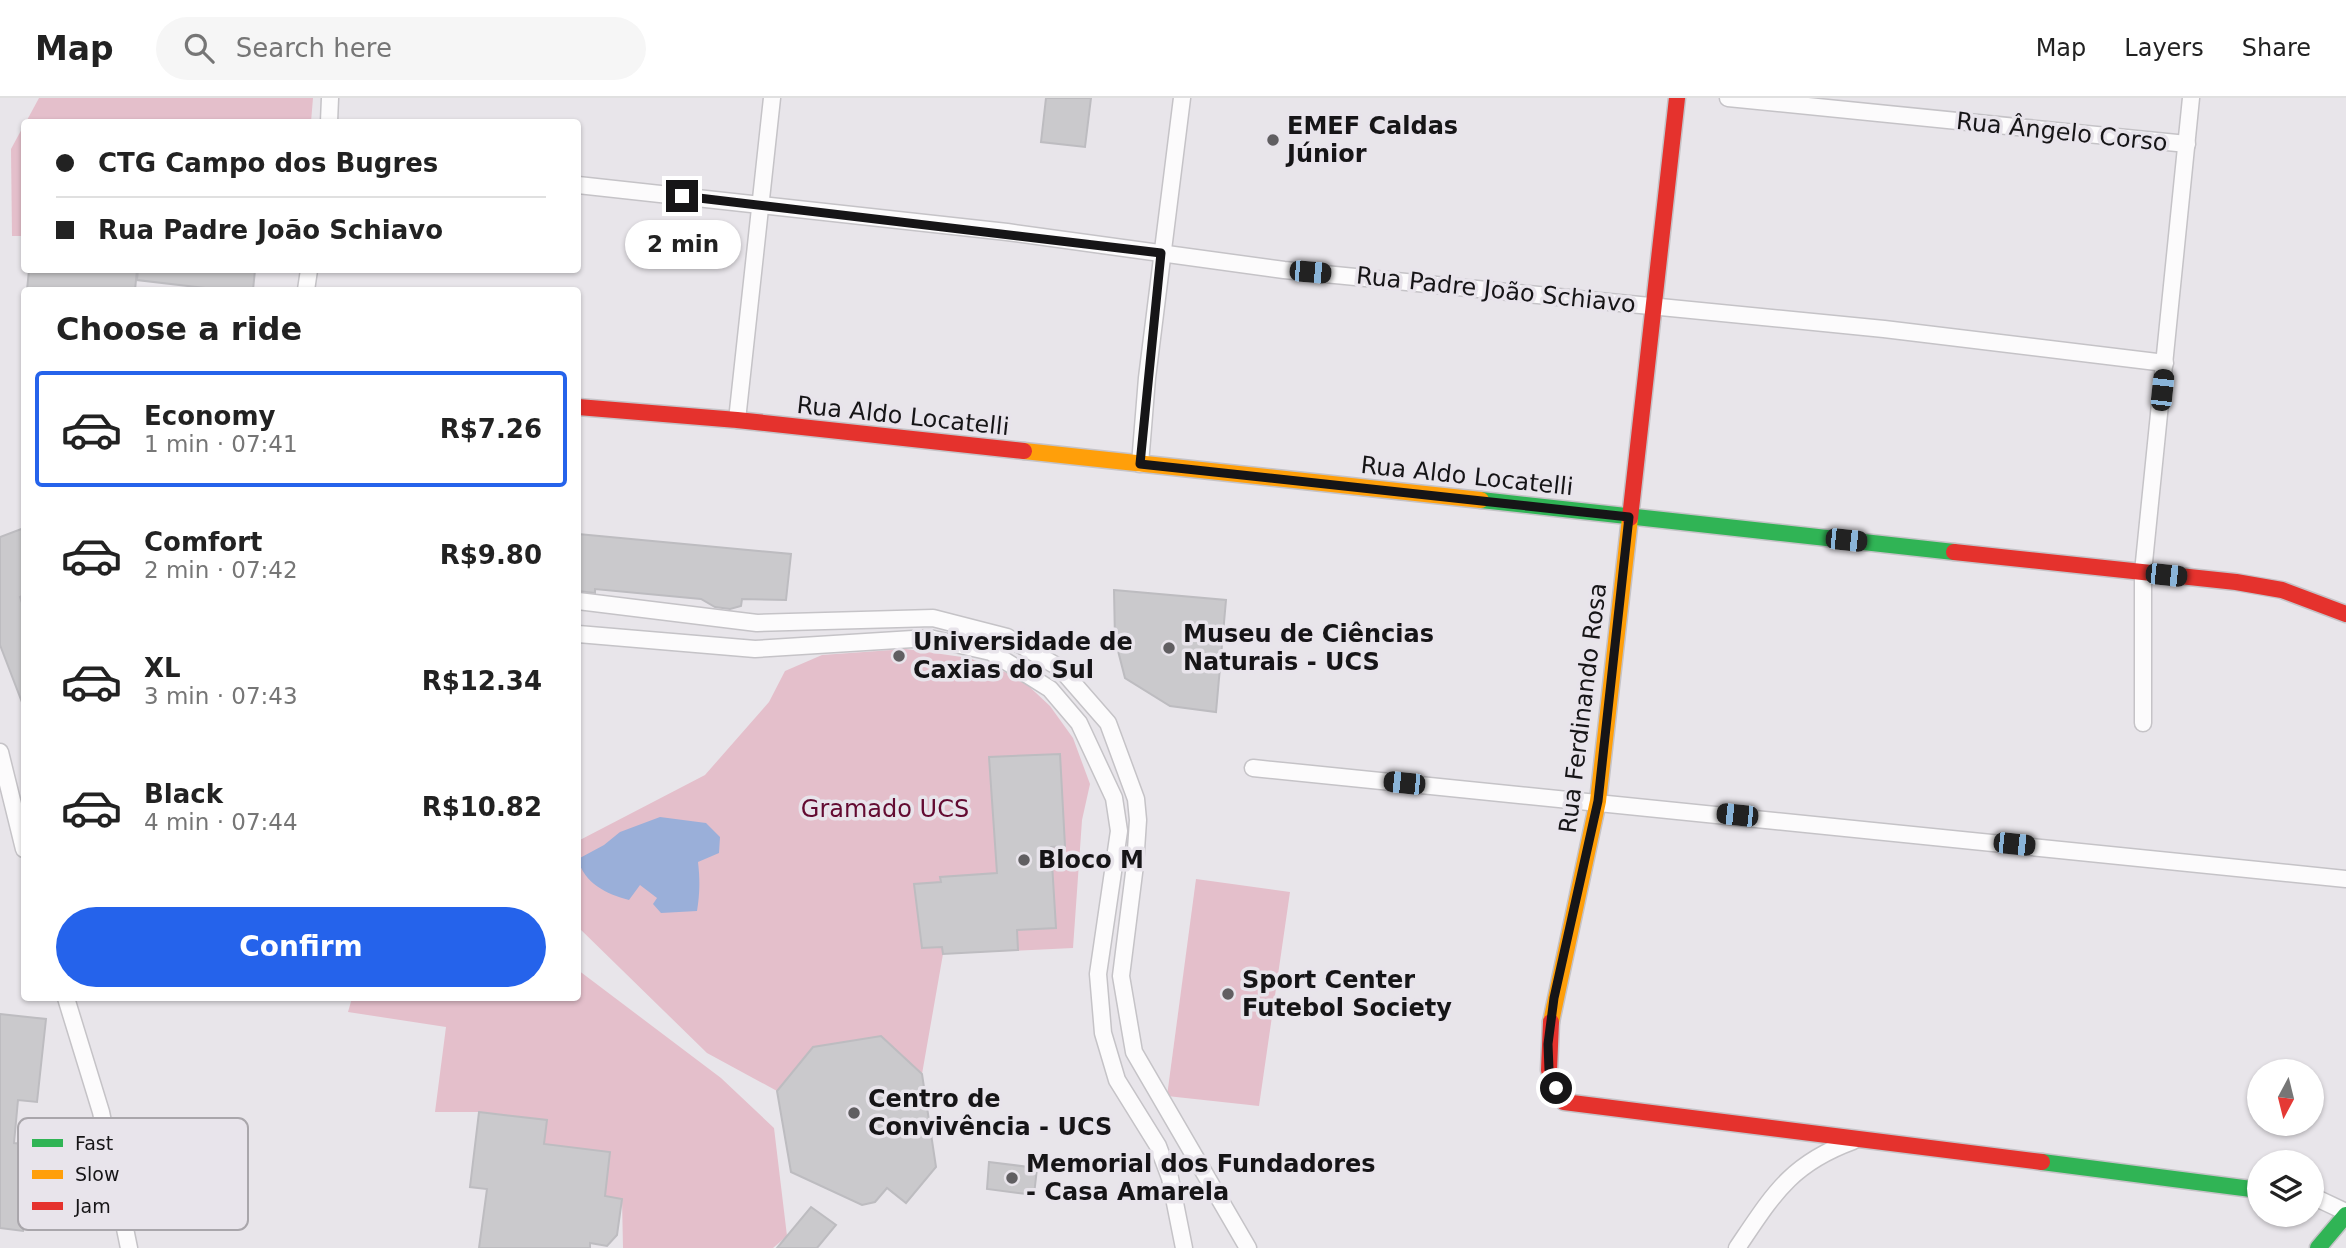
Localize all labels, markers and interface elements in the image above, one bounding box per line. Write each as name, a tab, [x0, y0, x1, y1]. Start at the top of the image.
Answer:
search box	[156, 17, 646, 80]
text: Map	[35, 29, 114, 68]
icon: search	[180, 29, 218, 67]
text: Search here	[236, 33, 392, 63]
text: Map	[2036, 34, 2086, 62]
text: Layers	[2124, 34, 2204, 62]
text: Share	[2242, 34, 2311, 62]
street label: Rua Ângelo Corso	[1955, 106, 2169, 157]
place label: EMEF Caldas Júnior	[1285, 112, 1458, 168]
marker: EMEF Caldas Júnior	[1265, 132, 1281, 148]
text: CTG Campo dos Bugres	[98, 148, 438, 178]
route end	[666, 180, 698, 212]
text: Rua Padre João Schiavo	[98, 215, 443, 245]
callout: 2 min	[624, 220, 740, 270]
text: 2 min	[647, 231, 719, 257]
car	[1289, 260, 1332, 284]
street label: Rua Padre João Schiavo	[1355, 261, 1637, 319]
text: Choose a ride	[56, 310, 302, 348]
car	[2150, 368, 2175, 412]
street label: Rua Aldo Locatelli	[795, 391, 1011, 441]
icon: car	[60, 398, 123, 461]
text: Economy	[144, 401, 275, 431]
text: R$7.26	[440, 414, 542, 444]
text: 1 min · 07:41	[144, 431, 298, 457]
street label: Rua Aldo Locatelli	[1359, 451, 1575, 501]
icon: car	[60, 524, 123, 587]
text: Comfort	[144, 527, 262, 557]
car	[1825, 527, 1868, 553]
text: R$9.80	[440, 540, 542, 570]
text: 2 min · 07:42	[144, 557, 298, 583]
car	[2145, 562, 2188, 588]
street label: Rua Ferdinando Rosa	[1554, 581, 1612, 835]
place label: Museu de Ciências Naturais - UCS	[1183, 620, 1434, 676]
place label: Universidade de Caxias do Sul	[913, 628, 1133, 684]
marker: Museu de Ciências Naturais - UCS	[1161, 640, 1177, 656]
marker: Universidade de Caxias do Sul	[891, 648, 907, 664]
icon: car	[60, 650, 123, 713]
text: XL	[144, 653, 181, 683]
text: R$12.34	[422, 666, 542, 696]
text: 3 min · 07:43	[144, 683, 298, 709]
car	[1383, 770, 1426, 796]
icon: car	[60, 776, 123, 839]
text: Black	[144, 779, 223, 809]
text: R$10.82	[422, 792, 542, 822]
park label: Gramado UCS	[801, 795, 969, 823]
car	[1716, 802, 1759, 828]
text: 4 min · 07:44	[144, 809, 298, 835]
car	[1993, 831, 2036, 857]
place label: Bloco M	[1038, 846, 1144, 874]
marker: Bloco M	[1016, 852, 1032, 868]
button: Confirm	[56, 907, 546, 987]
place label: Sport Center Futebol Society	[1242, 966, 1452, 1022]
marker: Sport Center Futebol Society	[1220, 986, 1236, 1002]
north arrow	[2247, 1059, 2324, 1136]
map controls	[2247, 1059, 2324, 1227]
route start	[1540, 1072, 1572, 1104]
place label: Centro de Convivência - UCS	[868, 1085, 1112, 1141]
marker: Centro de Convivência - UCS	[846, 1105, 862, 1121]
legend	[18, 1118, 248, 1230]
text: Fast	[75, 1132, 113, 1154]
place label: Memorial dos Fundadores - Casa Amarela	[1026, 1150, 1376, 1206]
button: layers	[2247, 1150, 2324, 1227]
text: Slow	[75, 1163, 120, 1185]
marker: Memorial dos Fundadores - Casa Amarela	[1004, 1170, 1020, 1186]
text: Jam	[74, 1195, 111, 1217]

